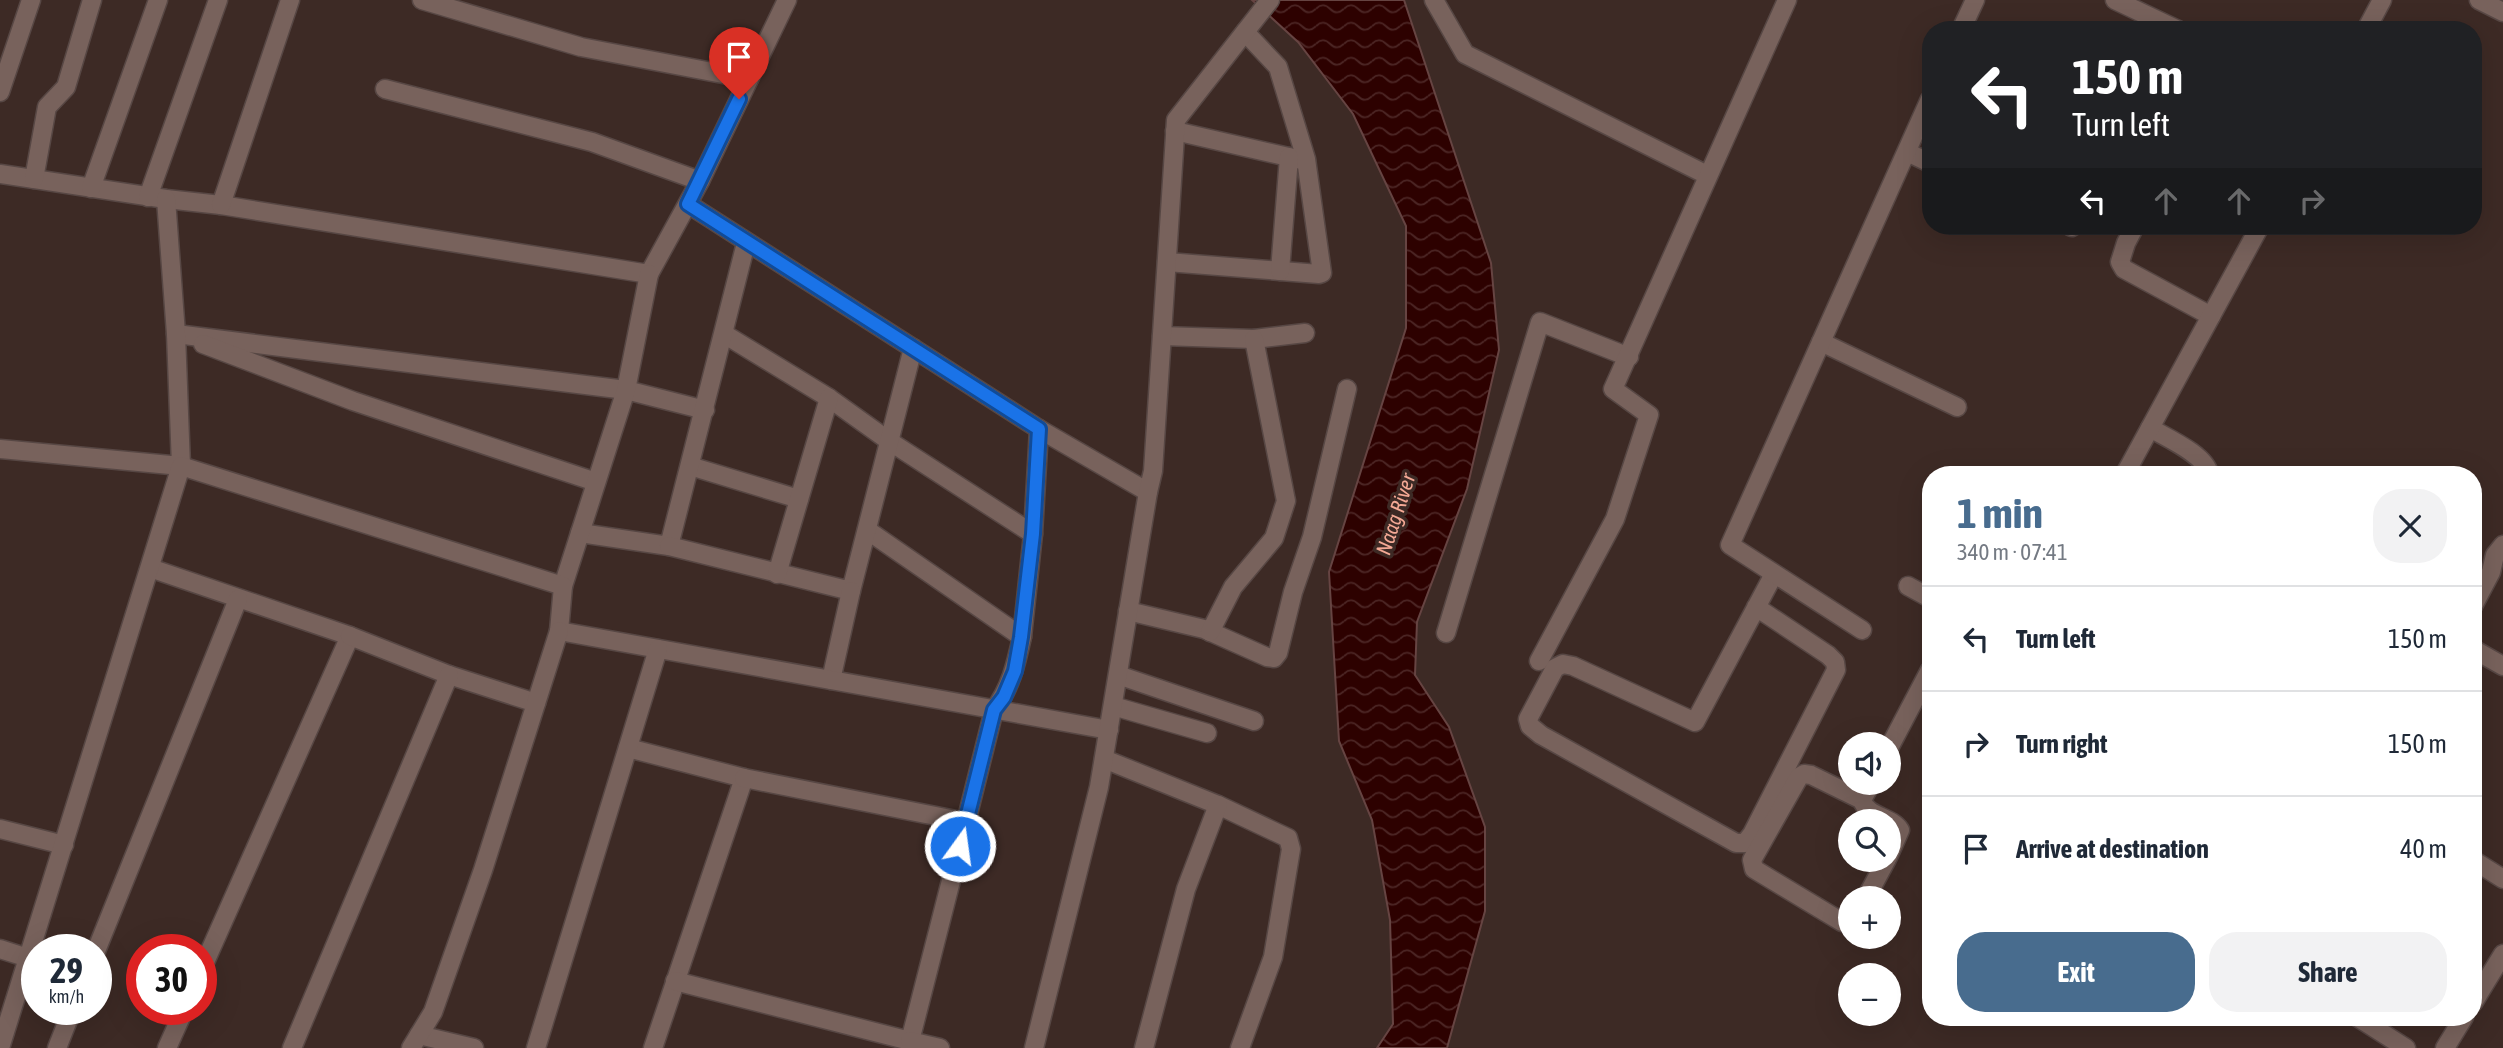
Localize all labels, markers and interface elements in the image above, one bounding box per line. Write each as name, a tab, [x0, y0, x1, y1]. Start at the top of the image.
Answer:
pin	[709, 27, 769, 99]
icon: arrive	[720, 38, 758, 76]
text: 150 m	[2072, 48, 2183, 104]
icon: left	[1957, 49, 2048, 140]
text: Turn left	[2072, 106, 2170, 143]
icon: left	[2074, 182, 2112, 220]
icon: ahead	[2147, 182, 2185, 220]
icon: ahead	[2220, 182, 2258, 220]
icon: right	[2293, 182, 2331, 220]
water label: Naag River	[1371, 469, 1420, 558]
text: 1 min	[1957, 489, 2043, 537]
button: close	[2373, 489, 2447, 563]
text: 340 m · 07:41	[1957, 539, 2068, 565]
icon: left	[1957, 620, 1995, 658]
text: Turn left	[2016, 624, 2096, 654]
text: 150 m	[2388, 624, 2447, 654]
icon: right	[1957, 725, 1995, 763]
text: Turn right	[2016, 729, 2107, 759]
text: 150 m	[2388, 729, 2447, 759]
map controls	[1838, 732, 1901, 1026]
button: sound	[1838, 732, 1901, 795]
position arrow	[923, 809, 997, 883]
button: search	[1838, 809, 1901, 872]
icon: arrive	[1957, 830, 1995, 868]
text: Arrive at destination	[2016, 834, 2209, 864]
text: 40 m	[2400, 834, 2447, 864]
button: +	[1838, 886, 1901, 949]
button: Exit	[1957, 932, 2195, 1012]
button: Share	[2209, 932, 2447, 1012]
speed limit sign: 30	[126, 934, 217, 1025]
text: 29	[50, 950, 83, 990]
button: −	[1838, 963, 1901, 1026]
text: km/h	[49, 986, 84, 1007]

